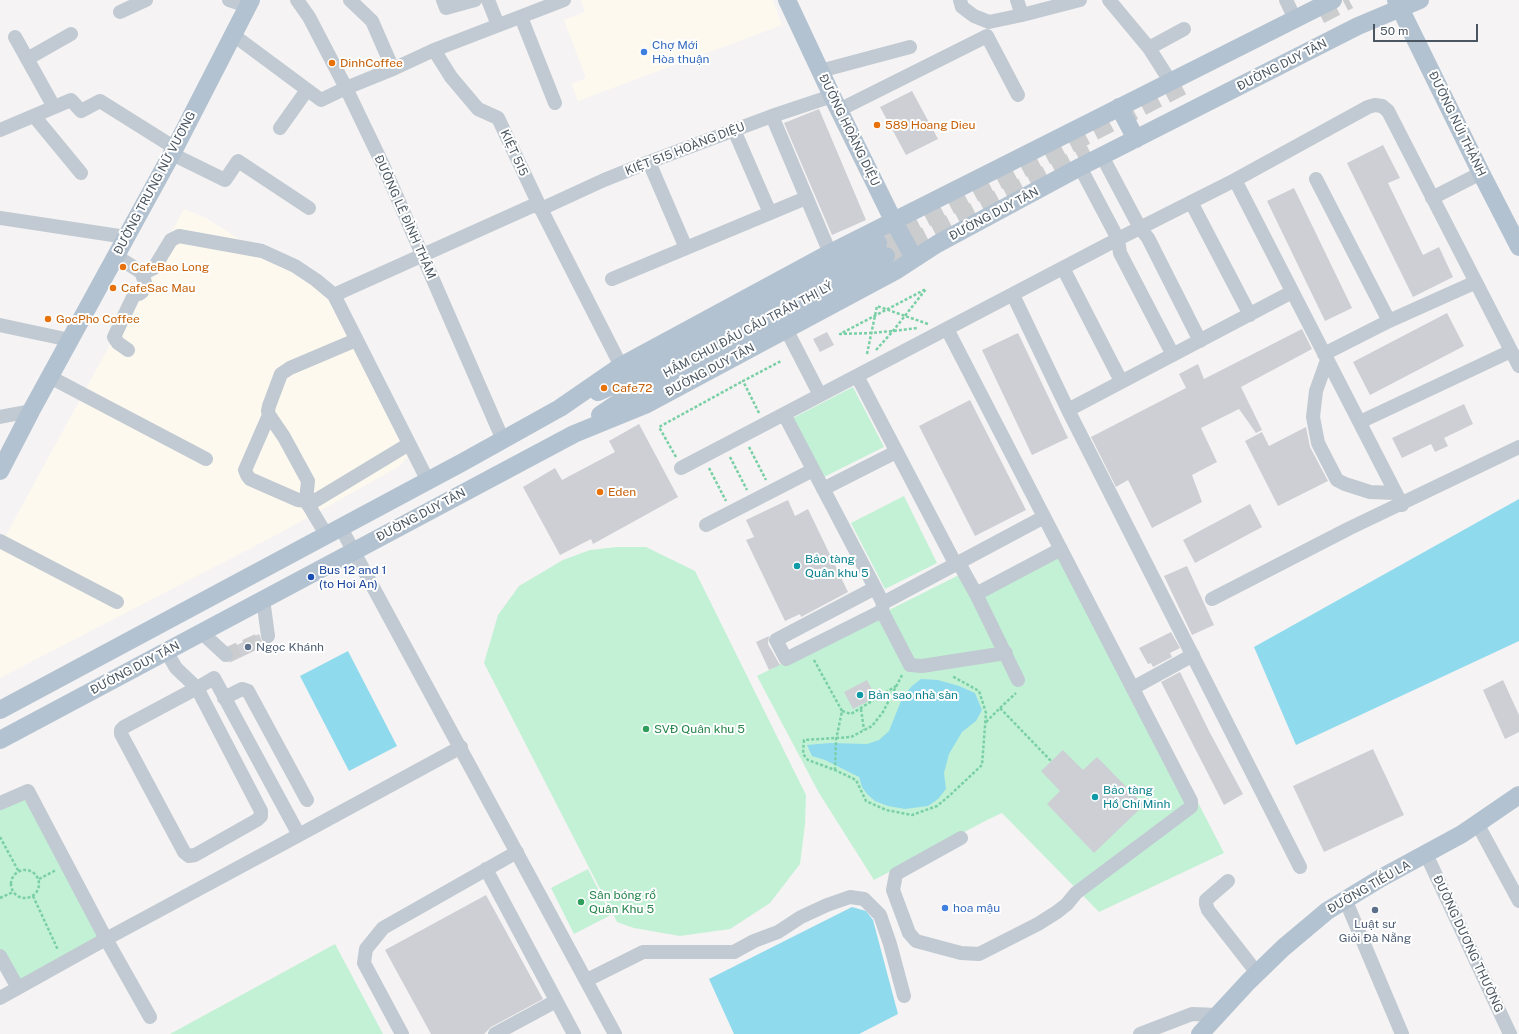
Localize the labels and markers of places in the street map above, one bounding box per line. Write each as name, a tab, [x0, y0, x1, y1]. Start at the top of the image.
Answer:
place label: Chợ Mới Hòa thuận	[652, 38, 709, 66]
marker: Chợ Mới Hòa thuận	[639, 47, 649, 57]
place label: DinhCoffee	[340, 56, 403, 70]
marker: DinhCoffee	[327, 58, 337, 68]
place label: 589 Hoang Dieu	[885, 118, 976, 132]
marker: 589 Hoang Dieu	[872, 120, 882, 130]
place label: CafeBao Long	[131, 260, 209, 274]
marker: CafeBao Long	[118, 262, 128, 272]
place label: CafeSac Mau	[121, 281, 195, 295]
marker: CafeSac Mau	[108, 283, 118, 293]
place label: GocPho Coffee	[56, 312, 140, 326]
marker: GocPho Coffee	[43, 314, 53, 324]
place label: Cafe72	[612, 381, 653, 395]
marker: Cafe72	[599, 383, 609, 393]
place label: Eden	[608, 485, 636, 499]
marker: Eden	[595, 487, 605, 497]
place label: Bảo tàng Quân khu 5	[805, 552, 869, 580]
marker: Bảo tàng Quân khu 5	[792, 561, 802, 571]
place label: Bus 12 and 1 (to Hoi An)	[319, 563, 386, 591]
marker: Bus 12 and 1 (to Hoi An)	[306, 572, 316, 582]
place label: Ngọc Khánh	[256, 640, 324, 654]
marker: Ngọc Khánh	[243, 642, 253, 652]
place label: Bản sao nhà sàn	[868, 688, 958, 702]
marker: Bản sao nhà sàn	[855, 690, 865, 700]
place label: SVĐ Quân khu 5	[654, 722, 745, 736]
marker: SVĐ Quân khu 5	[641, 724, 651, 734]
place label: Bảo tàng Hồ Chí Minh	[1103, 783, 1170, 811]
marker: Bảo tàng Hồ Chí Minh	[1090, 792, 1100, 802]
place label: Sân bóng rổ Quân Khu 5	[589, 888, 656, 916]
marker: Sân bóng rổ Quân Khu 5	[576, 897, 586, 907]
place label: hoa mậu	[953, 901, 1000, 915]
marker: hoa mậu	[940, 903, 950, 913]
marker: Luật sư Giỏi Đà Nẵng	[1370, 905, 1380, 915]
place label: Luật sư Giỏi Đà Nẵng	[1339, 917, 1411, 945]

